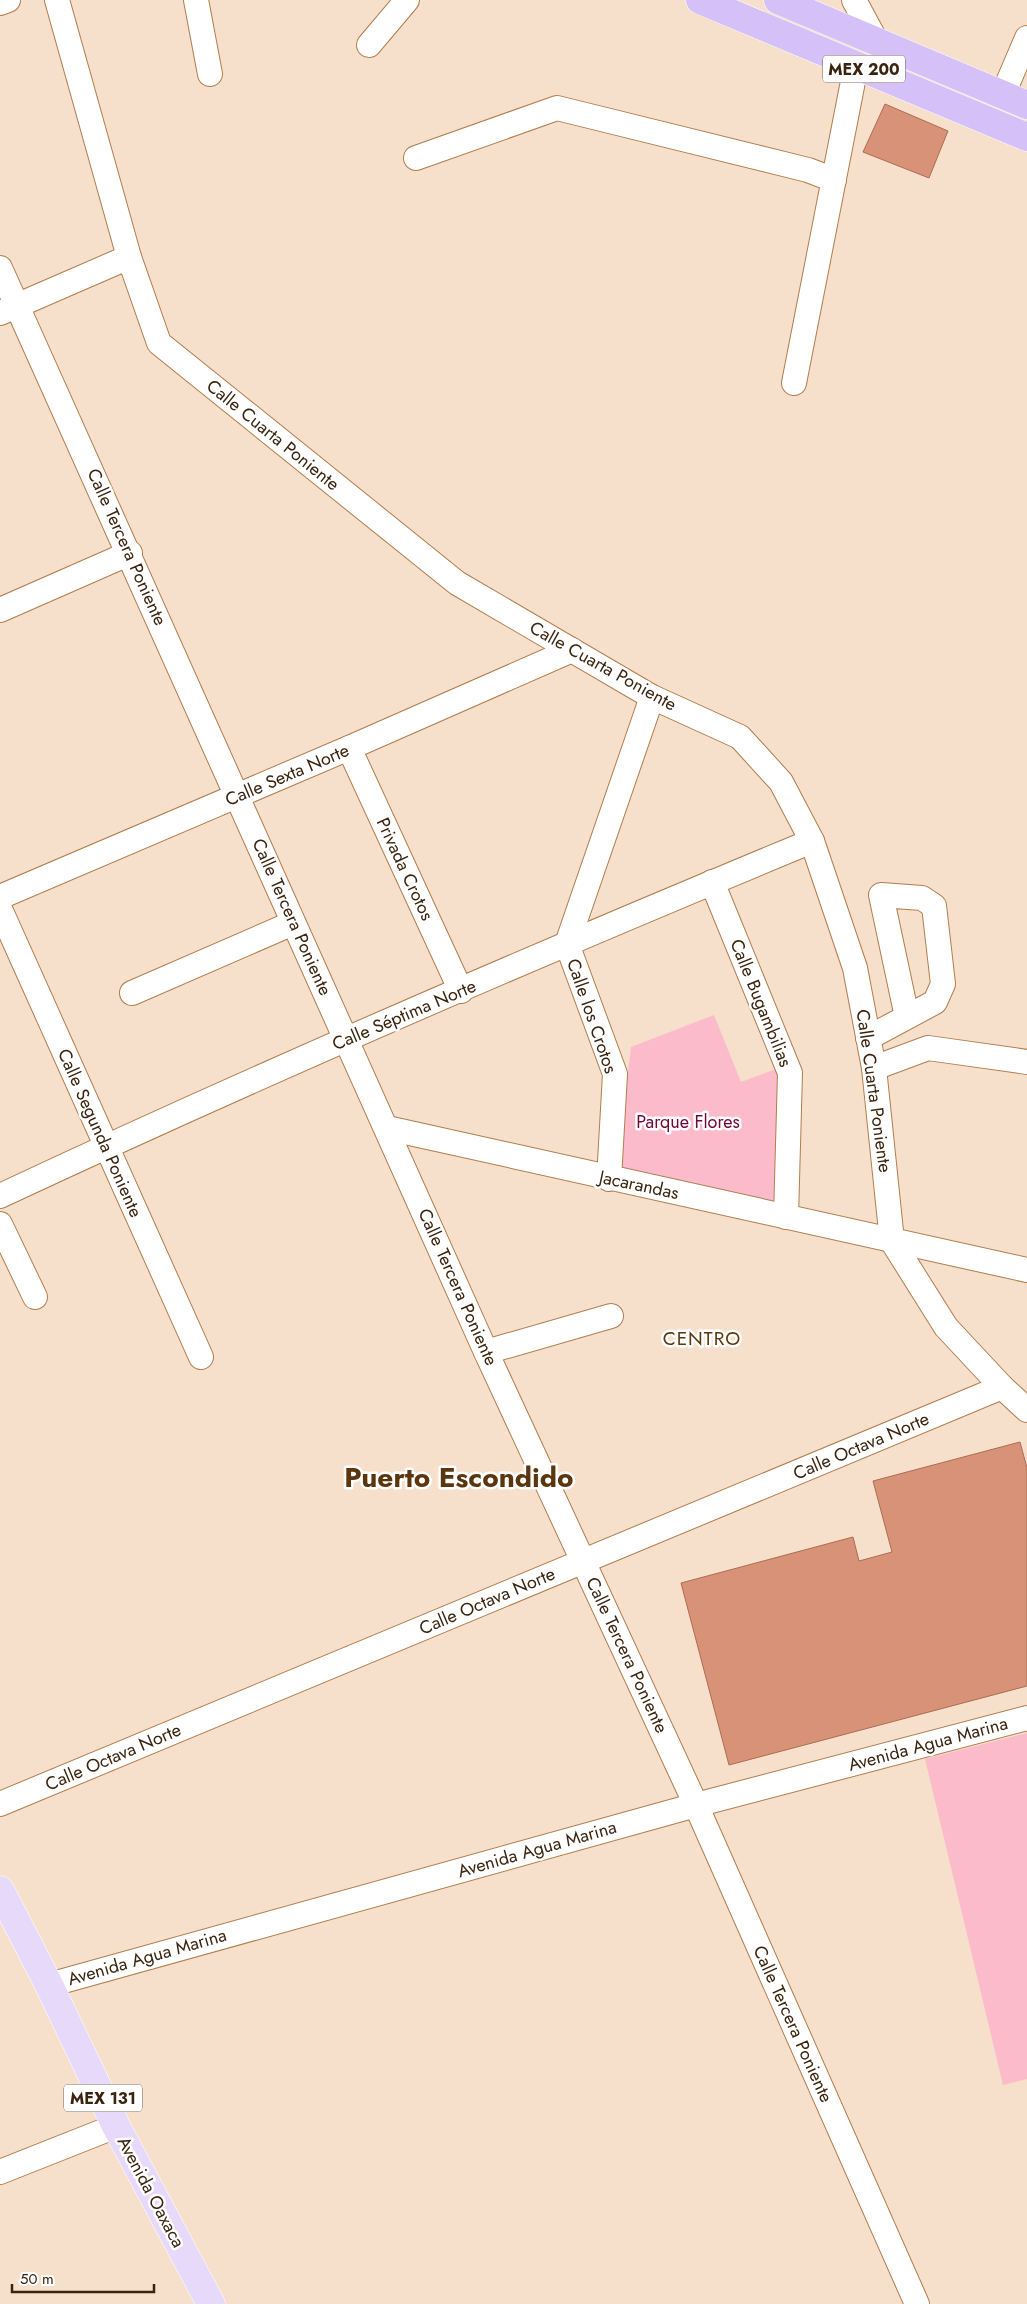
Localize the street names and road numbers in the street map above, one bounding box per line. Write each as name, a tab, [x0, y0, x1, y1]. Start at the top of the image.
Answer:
road number: MEX 200	[823, 56, 905, 82]
street label: Calle Cuarta Poniente	[201, 373, 345, 497]
street label: Calle Tercera Poniente	[81, 464, 173, 630]
street label: Calle Cuarta Poniente	[525, 615, 681, 717]
street label: Calle Sexta Norte	[221, 737, 353, 813]
street label: Privada Crotos	[370, 813, 440, 925]
street label: Calle Tercera Poniente	[246, 834, 338, 1000]
street label: Calle Bugambilias	[723, 935, 799, 1071]
street label: Calle los Crotos	[560, 955, 624, 1077]
street label: Calle Séptima Norte	[328, 973, 480, 1057]
street label: Calle Cuarta Poniente	[850, 1008, 898, 1174]
street label: Calle Segunda Poniente	[51, 1045, 149, 1221]
street label: Jacarandas	[595, 1163, 681, 1206]
street label: Calle Tercera Poniente	[412, 1204, 504, 1370]
street label: Calle Octava Norte	[789, 1406, 933, 1486]
street label: Calle Octava Norte	[415, 1561, 559, 1641]
street label: Calle Tercera Poniente	[579, 1573, 675, 1737]
street label: Avenida Agua Marina	[845, 1710, 1011, 1778]
street label: Calle Octava Norte	[41, 1717, 185, 1797]
street label: Avenida Agua Marina	[454, 1814, 620, 1884]
street label: Avenida Agua Marina	[64, 1922, 230, 1992]
street label: Calle Tercera Poniente	[747, 1941, 839, 2107]
road number: MEX 131	[64, 2084, 142, 2112]
street label: Avenida Oaxaca	[111, 2132, 191, 2252]

